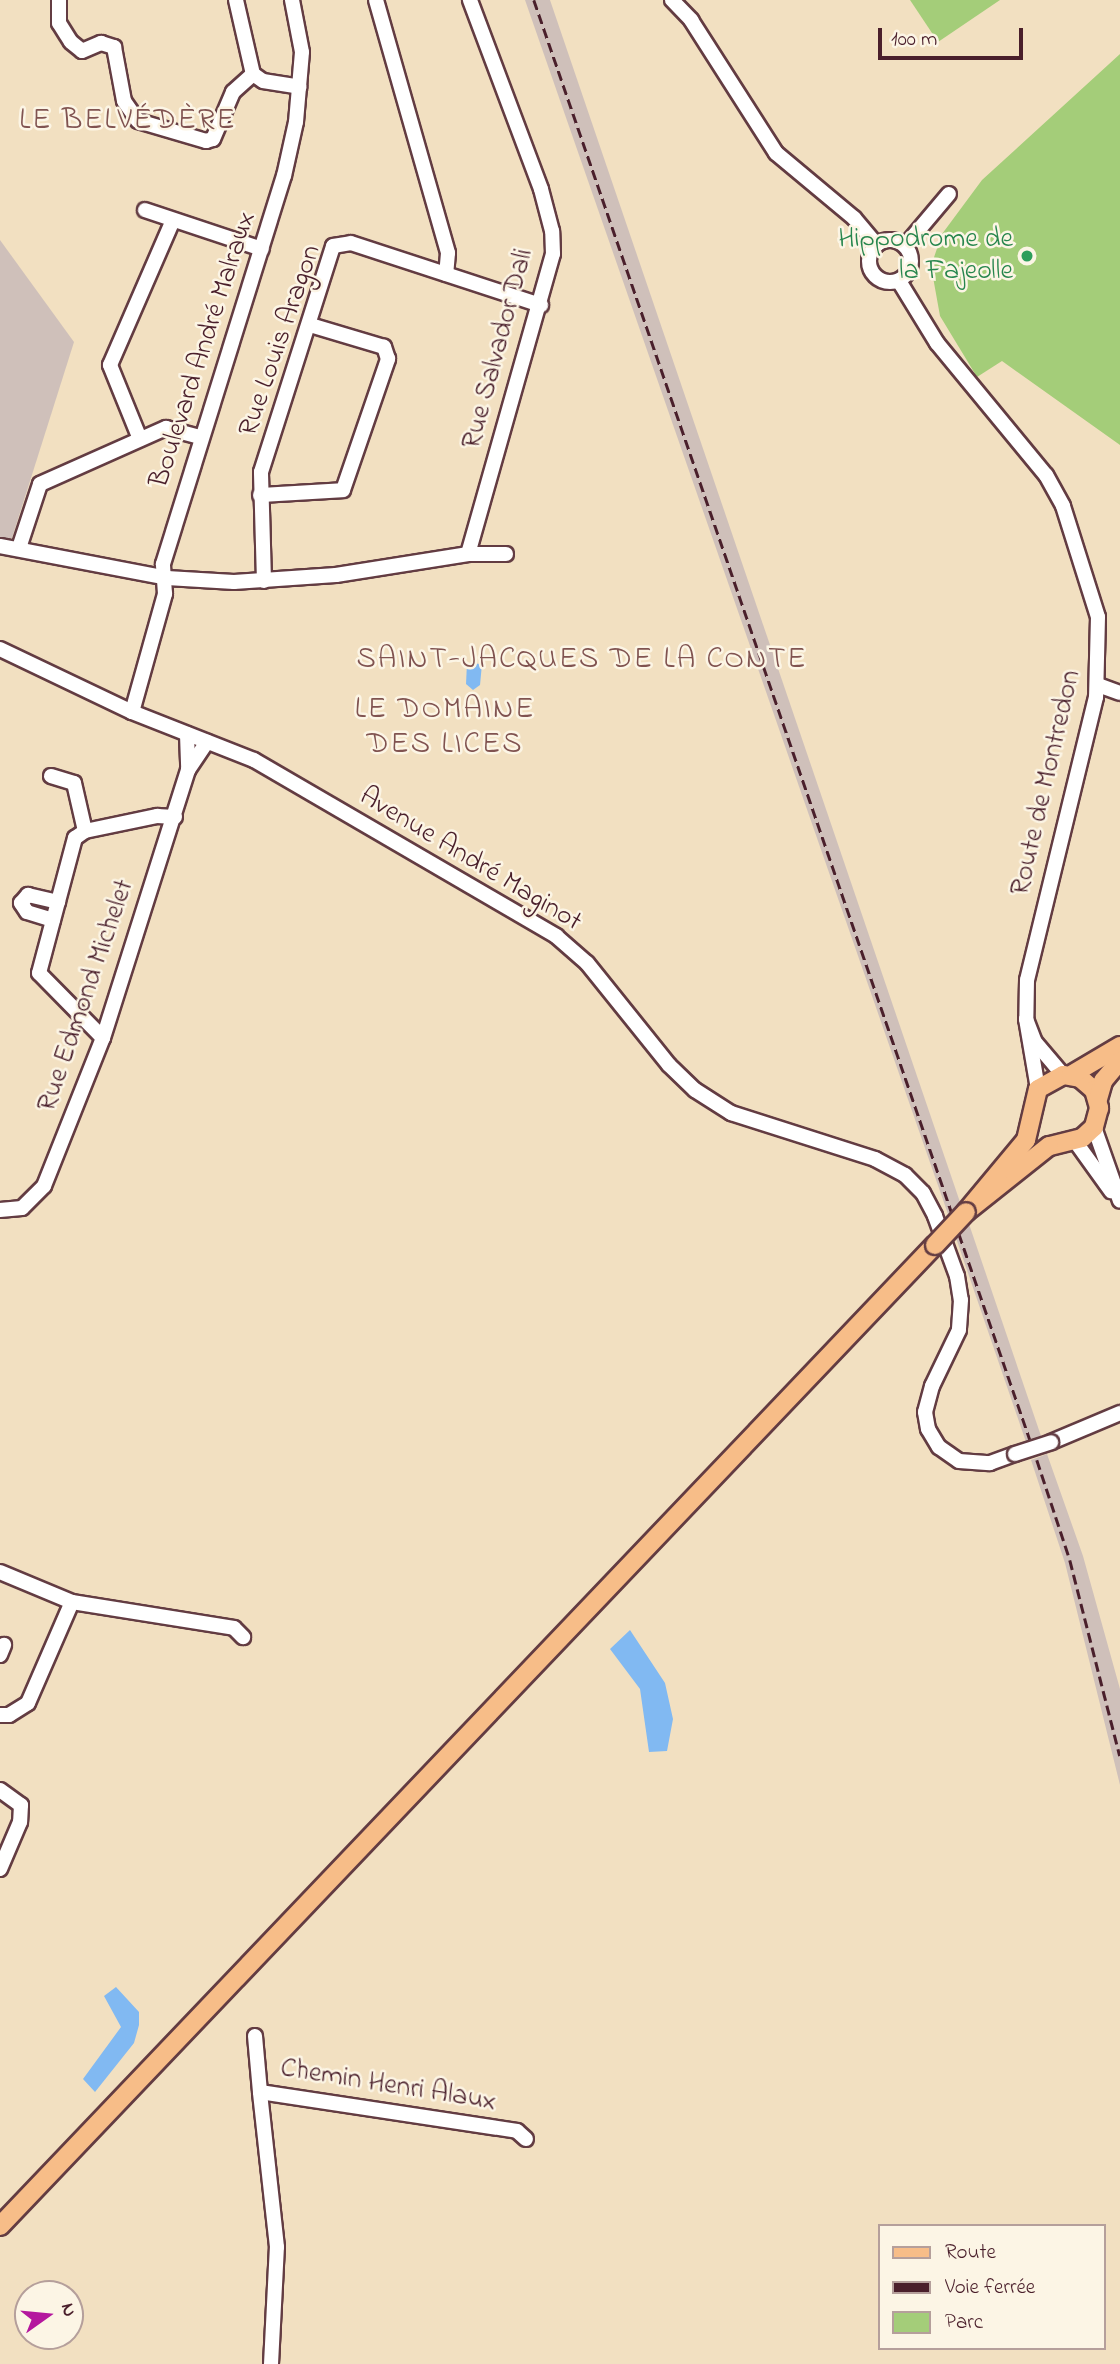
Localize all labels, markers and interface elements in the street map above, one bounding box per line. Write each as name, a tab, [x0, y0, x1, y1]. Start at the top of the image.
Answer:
scale bar	[882, 14, 1027, 58]
text: 100 m	[891, 25, 937, 55]
district label: LE BELVÉDÈRE	[21, 103, 235, 139]
street label: Boulevard André Malraux	[144, 208, 264, 492]
place label: Hippodrome de la Fajeolle	[838, 223, 1013, 289]
street label: Rue Louis Aragon	[233, 241, 329, 441]
street label: Rue Salvador Dali	[456, 245, 542, 453]
marker: Hippodrome de la Fajeolle	[1019, 248, 1035, 264]
district label: SAINT-JACQUES DE LA CONTE	[360, 642, 804, 678]
street label: Route de Montredon	[1005, 667, 1089, 899]
district label: LE DOMAINE DES LICES	[356, 692, 534, 762]
street label: Avenue André Maginot	[353, 780, 587, 940]
street label: Rue Edmond Michelet	[31, 875, 143, 1117]
street label: Chemin Henri Alaux	[278, 2052, 498, 2120]
legend	[878, 2224, 1106, 2350]
text: Route	[945, 2238, 996, 2268]
text: Voie ferrée	[945, 2273, 1035, 2303]
north arrow	[14, 2280, 84, 2350]
text: N	[53, 2300, 83, 2320]
text: Parc	[945, 2308, 983, 2338]

